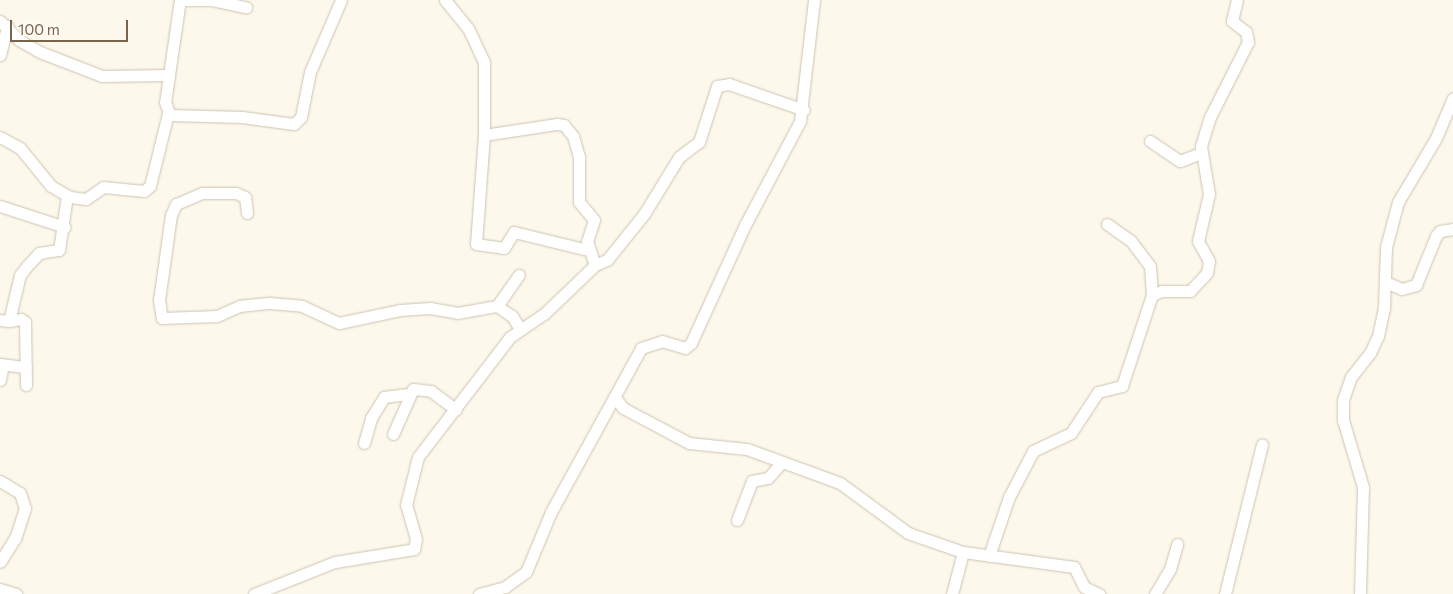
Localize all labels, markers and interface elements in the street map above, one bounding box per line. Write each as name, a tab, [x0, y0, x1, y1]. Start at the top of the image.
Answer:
scale bar	[12, 10, 130, 42]
text: 100 m	[18, 20, 60, 38]

